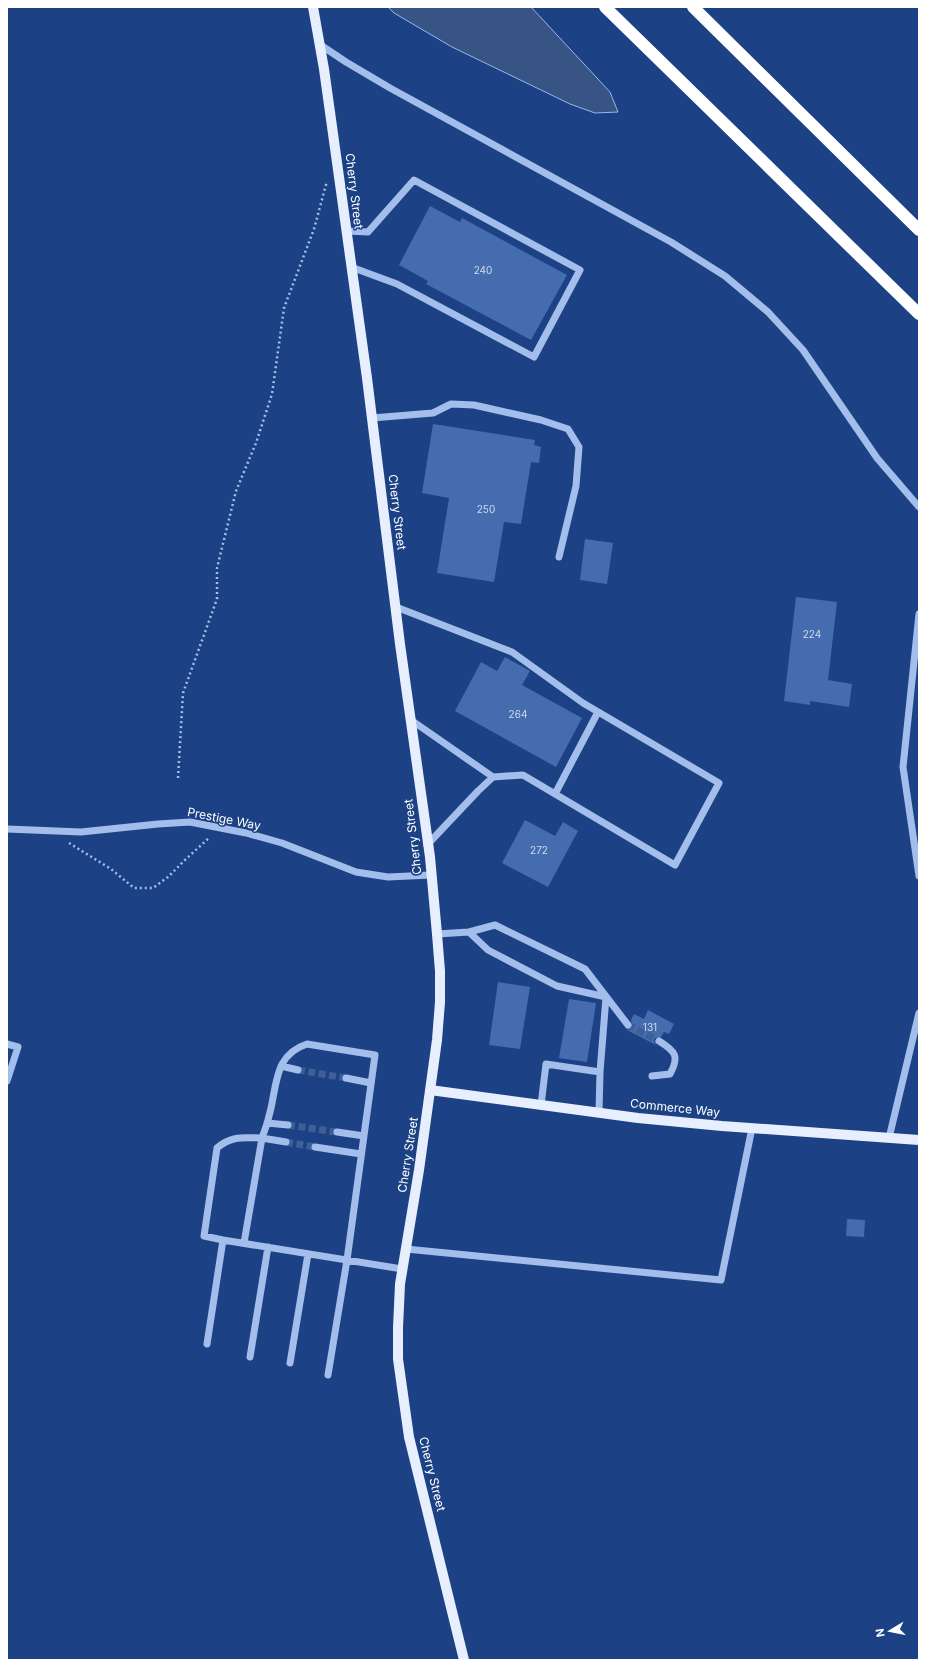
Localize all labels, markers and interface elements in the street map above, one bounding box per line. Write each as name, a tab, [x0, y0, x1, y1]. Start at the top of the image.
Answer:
street label: Cherry Street	[342, 152, 367, 230]
house number: 240	[474, 264, 492, 276]
street label: Cherry Street	[385, 473, 410, 551]
house number: 250	[477, 503, 495, 515]
house number: 224	[803, 628, 821, 640]
house number: 264	[509, 708, 527, 720]
street label: Cherry Street	[400, 798, 425, 876]
street label: Prestige Way	[186, 804, 262, 833]
house number: 272	[530, 844, 548, 856]
house number: 131	[643, 1021, 657, 1033]
street label: Commerce Way	[629, 1095, 721, 1120]
street label: Cherry Street	[394, 1116, 421, 1194]
street label: Cherry Street	[416, 1435, 449, 1513]
north arrow	[870, 1611, 910, 1651]
text: N	[873, 1627, 888, 1638]

